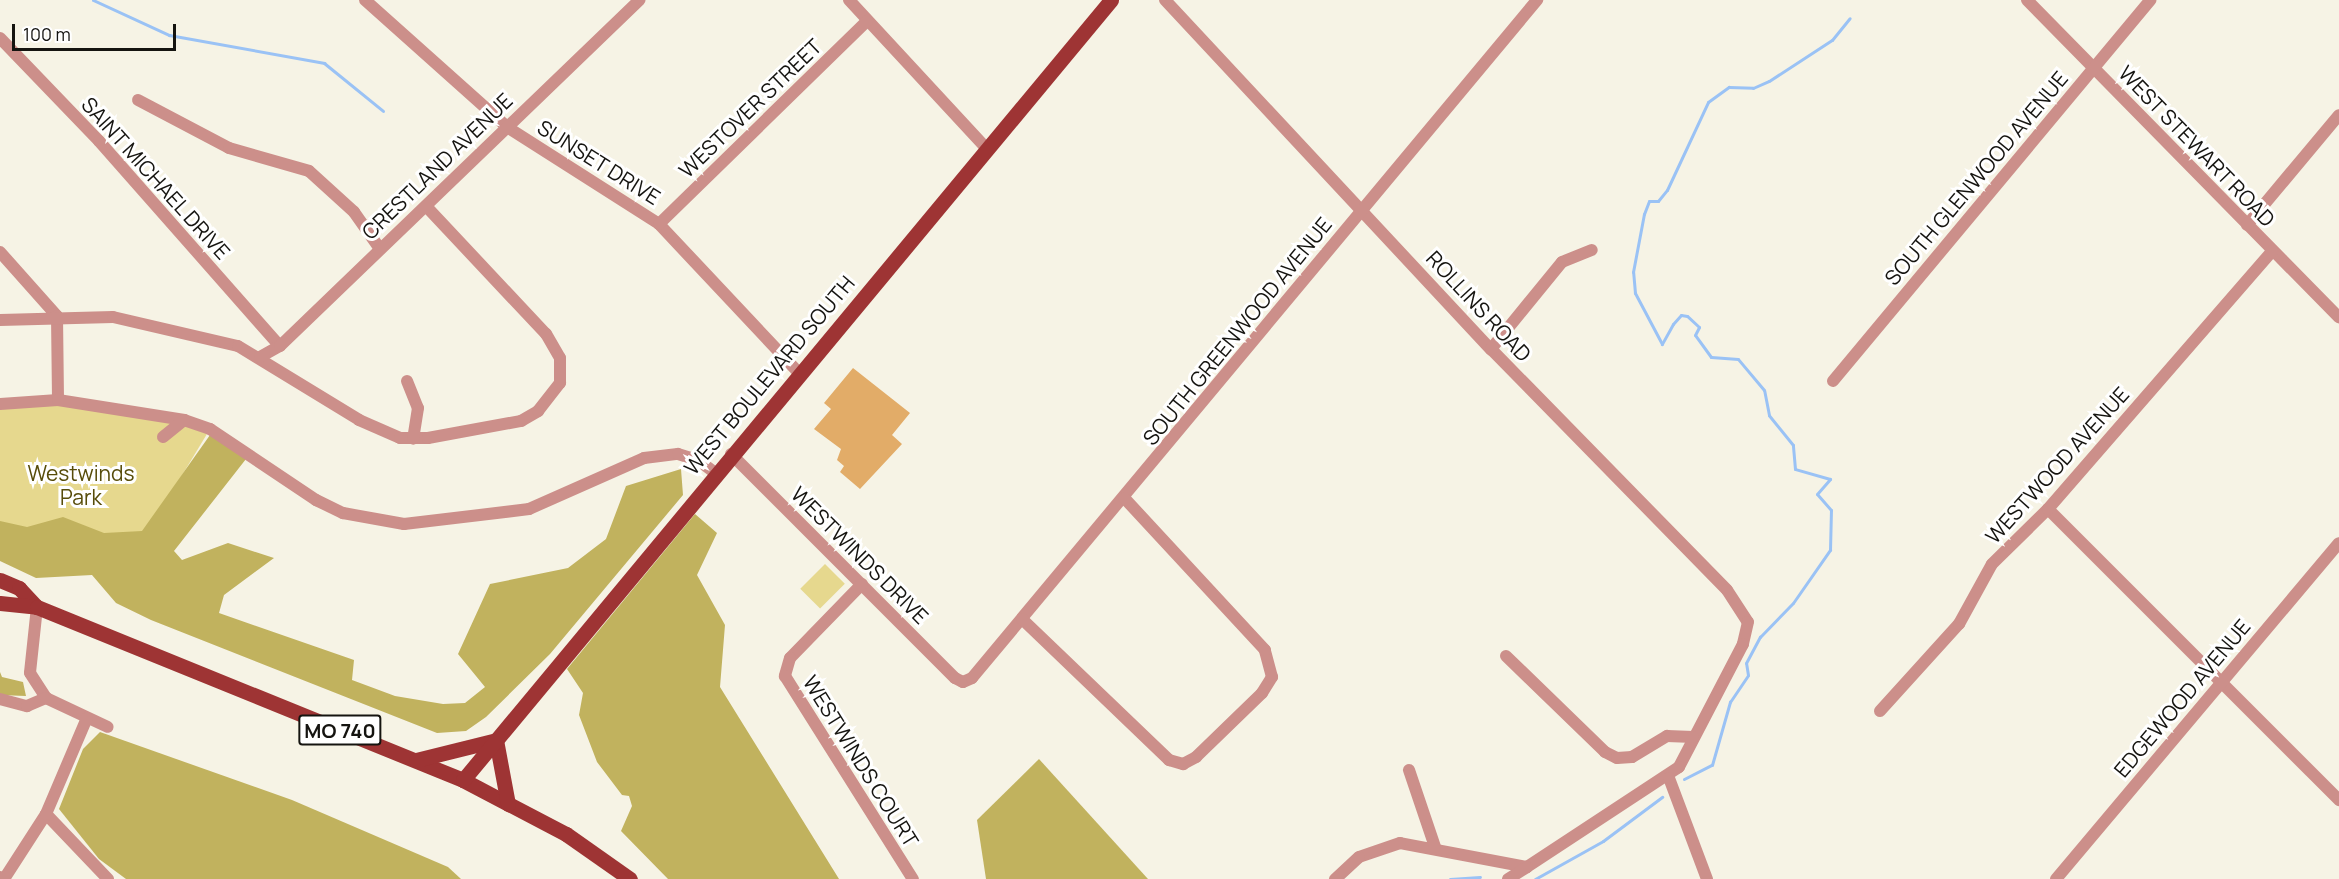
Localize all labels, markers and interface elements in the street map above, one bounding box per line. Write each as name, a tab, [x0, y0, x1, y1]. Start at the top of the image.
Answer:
scale bar	[15, 12, 178, 50]
text: 100 m	[23, 22, 71, 46]
street label: WESTOVER STREET	[674, 34, 826, 182]
street label: WEST STEWART ROAD	[2113, 60, 2281, 232]
street label: SOUTH GLENWOOD AVENUE	[1879, 66, 2073, 290]
street label: CRESTLAND AVENUE	[357, 88, 517, 244]
street label: SAINT MICHAEL DRIVE	[76, 91, 236, 265]
street label: SUNSET DRIVE	[533, 114, 665, 210]
street label: SOUTH GREENWOOD AVENUE	[1137, 212, 1337, 450]
street label: ROLLINS ROAD	[1421, 246, 1537, 366]
street label: WEST BOULEVARD SOUTH	[678, 270, 860, 480]
street label: WESTWOOD AVENUE	[1980, 382, 2134, 548]
park label: Westwinds Park	[28, 460, 134, 510]
street label: WESTWINDS DRIVE	[786, 481, 934, 629]
street label: EDGEWOOD AVENUE	[2109, 614, 2255, 782]
street label: WESTWINDS COURT	[798, 671, 924, 851]
road number: MO 740	[298, 713, 382, 747]

